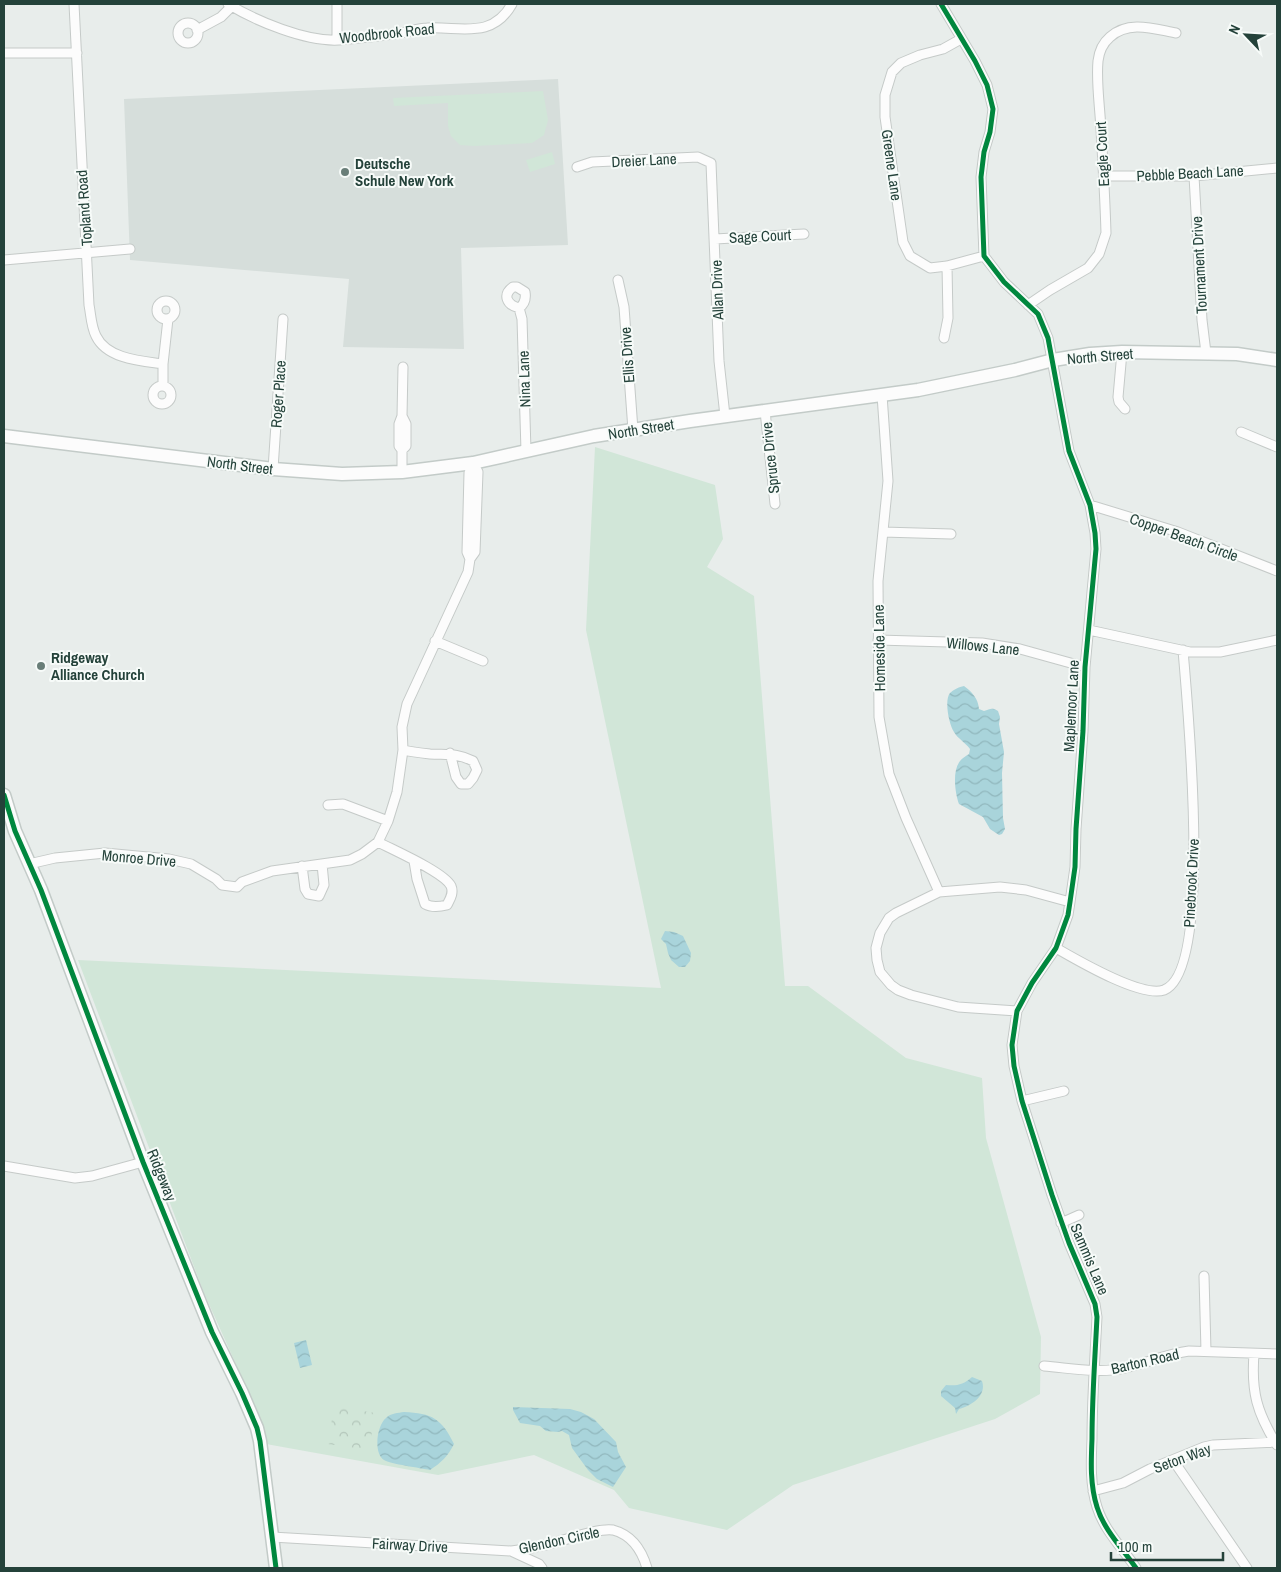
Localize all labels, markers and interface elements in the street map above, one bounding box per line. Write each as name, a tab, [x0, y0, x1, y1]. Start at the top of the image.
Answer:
north arrow	[1221, 10, 1271, 60]
street label: Woodbrook Road	[338, 18, 436, 48]
text: N	[1224, 22, 1244, 37]
street label: Eagle Court	[1090, 120, 1114, 187]
street label: Greene Lane	[877, 128, 907, 202]
street label: Dreier Lane	[611, 148, 677, 172]
place label: Deutsche Schule New York	[355, 153, 454, 191]
street label: Pebble Beach Lane	[1136, 160, 1244, 186]
marker: Deutsche Schule New York	[339, 166, 351, 178]
street label: Topland Road	[71, 169, 97, 247]
street label: Tournament Drive	[1186, 215, 1212, 314]
street label: Sage Court	[728, 224, 792, 248]
street label: Allan Drive	[705, 259, 729, 321]
street label: Ellis Drive	[615, 326, 639, 384]
street label: North Street	[1066, 343, 1135, 369]
street label: Nina Lane	[513, 350, 535, 408]
street label: Roger Place	[265, 359, 291, 428]
street label: North Street	[607, 413, 676, 445]
street label: Spruce Drive	[756, 421, 784, 495]
street label: North Street	[206, 451, 275, 480]
street label: Copper Beach Circle	[1127, 508, 1241, 566]
street label: Homeside Lane	[868, 604, 890, 692]
street label: Willows Lane	[946, 632, 1021, 660]
place label: Ridgeway Alliance Church	[51, 647, 145, 685]
street label: Maplemoor Lane	[1058, 659, 1084, 753]
marker: Ridgeway Alliance Church	[35, 660, 47, 672]
street label: Pinebrook Drive	[1178, 838, 1204, 928]
street label: Monroe Drive	[101, 844, 177, 872]
street label: Ridgeway	[142, 1146, 182, 1205]
street label: Sammis Lane	[1066, 1220, 1115, 1298]
street label: Barton Road	[1109, 1343, 1181, 1379]
street label: Seton Way	[1150, 1438, 1214, 1478]
street label: Glendon Circle	[517, 1521, 601, 1559]
scale bar	[1111, 1530, 1224, 1562]
street label: Fairway Drive	[372, 1533, 449, 1557]
text: 100 m	[1118, 1536, 1152, 1557]

